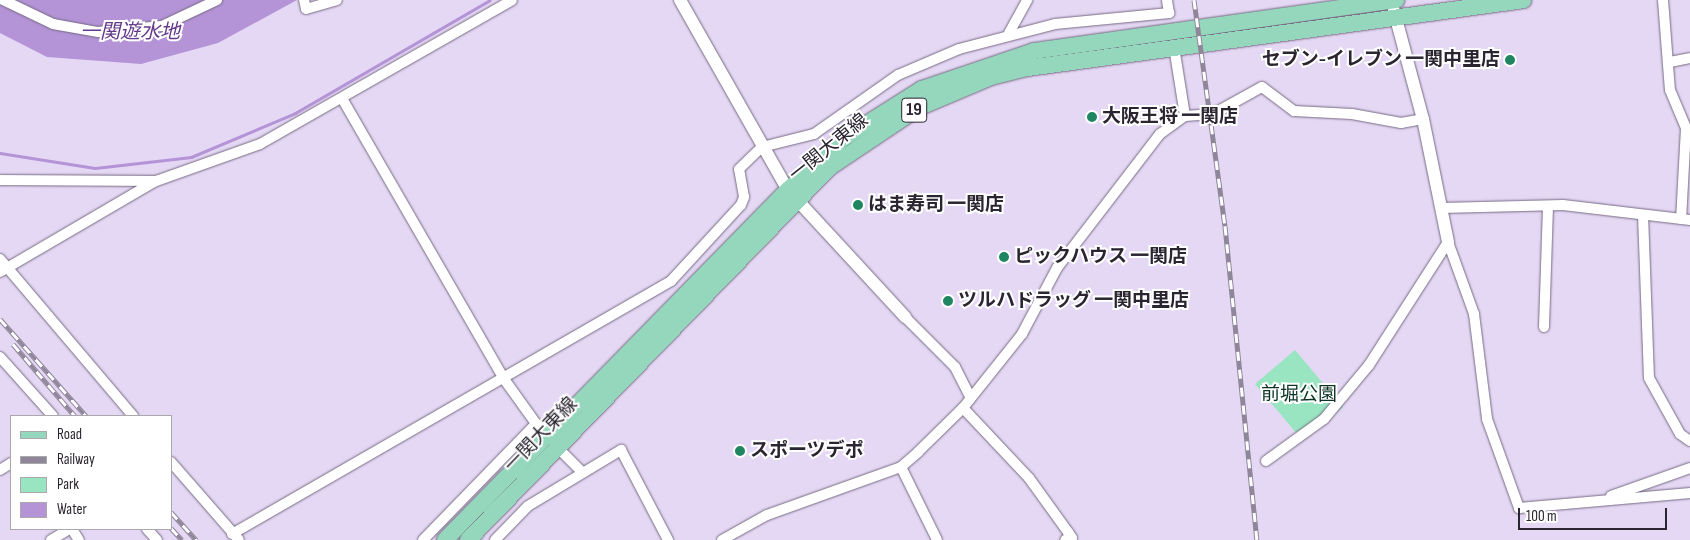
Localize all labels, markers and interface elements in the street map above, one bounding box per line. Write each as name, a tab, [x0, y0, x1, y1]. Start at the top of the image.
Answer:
water label: 一関遊水地	[80, 20, 180, 44]
place label: セブン-イレブン 一関中里店	[1262, 49, 1500, 71]
marker: セブン-イレブン 一関中里店	[1504, 54, 1516, 66]
road number: 19	[900, 94, 928, 126]
place label: 大阪王将 一関店	[1102, 106, 1238, 128]
street label: 一関大東線	[785, 109, 873, 187]
marker: 大阪王将 一関店	[1086, 111, 1098, 123]
place label: はま寿司 一関店	[868, 194, 1004, 216]
marker: はま寿司 一関店	[852, 199, 864, 211]
place label: ピックハウス 一関店	[1014, 246, 1188, 268]
marker: ピックハウス 一関店	[998, 251, 1010, 263]
place label: ツルハドラッグ 一関中里店	[958, 290, 1189, 312]
marker: ツルハドラッグ 一関中里店	[942, 295, 954, 307]
park label: 前堀公園	[1261, 384, 1337, 406]
street label: 一関大東線	[500, 393, 582, 477]
legend	[10, 415, 172, 530]
text: Road	[57, 425, 82, 444]
place label: スポーツデポ	[750, 440, 864, 462]
marker: スポーツデポ	[734, 445, 746, 457]
text: Railway	[57, 450, 95, 469]
text: Park	[57, 475, 79, 494]
scale bar	[1520, 498, 1669, 530]
text: Water	[57, 500, 87, 519]
text: 100 m	[1526, 507, 1557, 526]

